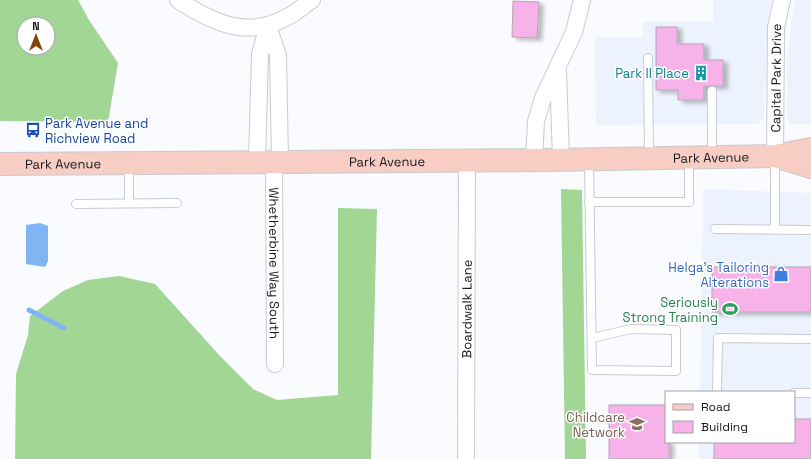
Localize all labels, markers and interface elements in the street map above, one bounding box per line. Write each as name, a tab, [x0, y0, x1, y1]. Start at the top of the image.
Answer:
north arrow	[16, 16, 56, 56]
text: N	[32, 19, 40, 33]
street label: Capital Park Drive	[767, 23, 785, 133]
building icon: Park II Place	[692, 64, 710, 82]
place label: Park II Place	[615, 65, 689, 82]
place label: Park Avenue and Richview Road	[45, 115, 148, 147]
bus stop icon: Park Avenue and Richview Road	[24, 121, 42, 139]
street label: Park Avenue	[673, 148, 749, 167]
street label: Park Avenue	[349, 153, 425, 170]
street label: Park Avenue	[25, 155, 101, 173]
street label: Whetherbine Way South	[265, 187, 283, 339]
place label: Helga's Tailoring Alterations	[668, 259, 769, 291]
street label: Boardwalk Lane	[458, 260, 476, 358]
shop icon: Helga's Tailoring Alterations	[772, 265, 790, 283]
place label: Seriously Strong Training	[623, 294, 718, 326]
sports icon: Seriously Strong Training	[721, 300, 739, 318]
legend	[665, 391, 795, 443]
text: Road	[701, 399, 730, 415]
place label: Childcare Network	[566, 409, 625, 441]
school or university icon: Childcare Network	[628, 415, 646, 433]
text: Building	[701, 419, 748, 435]

